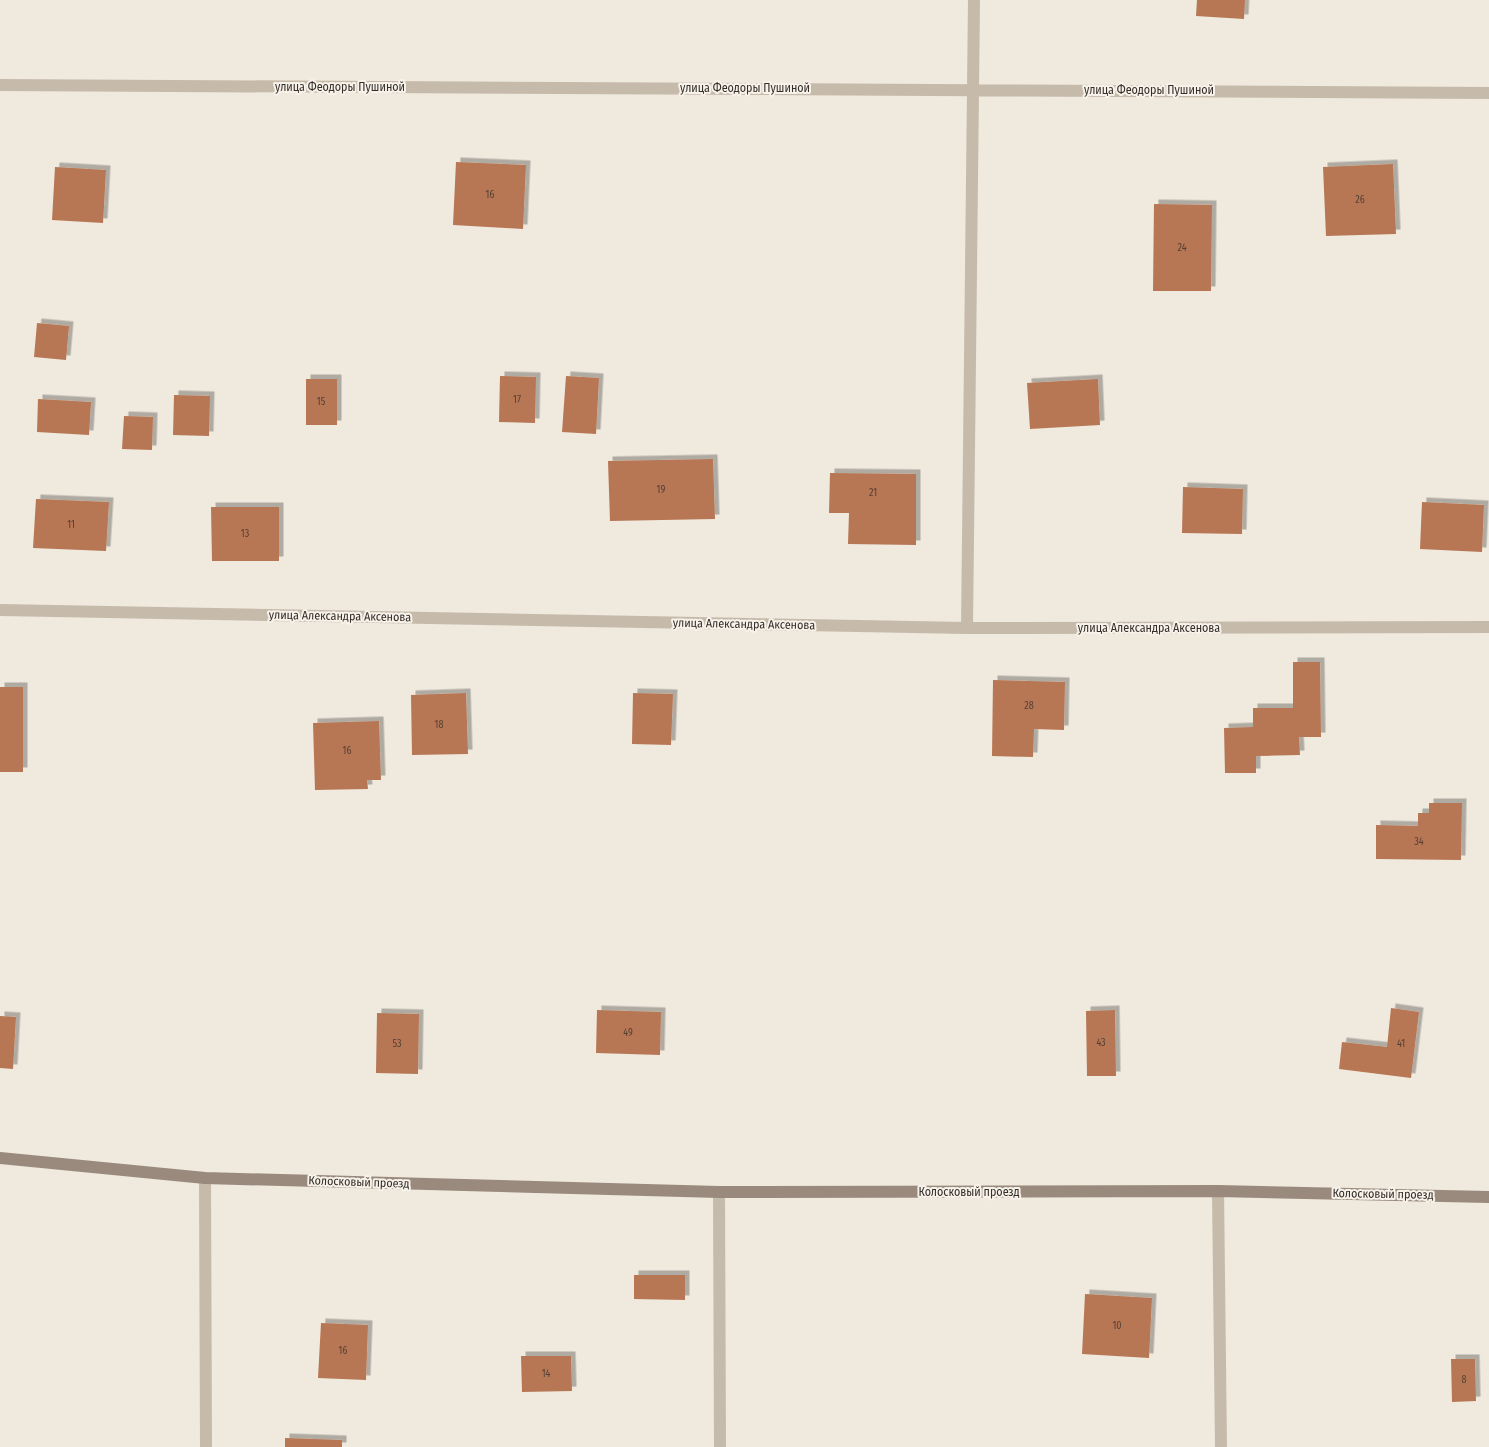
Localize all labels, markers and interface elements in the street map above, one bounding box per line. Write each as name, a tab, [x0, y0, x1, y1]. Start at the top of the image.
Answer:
street label: улица Феодоры Пушиной	[275, 80, 405, 94]
street label: улица Феодоры Пушиной	[680, 81, 810, 95]
street label: улица Феодоры Пушиной	[1084, 83, 1214, 97]
house number: 16	[486, 189, 494, 201]
house number: 26	[1355, 194, 1365, 206]
house number: 24	[1177, 242, 1187, 254]
house number: 17	[513, 394, 521, 406]
house number: 15	[317, 396, 326, 408]
house number: 19	[657, 484, 666, 496]
house number: 21	[869, 487, 877, 499]
house number: 11	[67, 519, 75, 531]
house number: 13	[241, 528, 250, 540]
street label: улица Александра Аксенова	[269, 608, 411, 624]
street label: улица Александра Аксенова	[673, 616, 815, 632]
street label: улица Александра Аксенова	[1078, 621, 1220, 635]
house number: 28	[1024, 700, 1034, 712]
house number: 18	[435, 719, 443, 731]
house number: 16	[343, 745, 351, 757]
house number: 34	[1414, 836, 1424, 848]
house number: 49	[623, 1027, 633, 1039]
house number: 43	[1096, 1037, 1106, 1049]
house number: 53	[392, 1038, 402, 1050]
house number: 41	[1397, 1038, 1405, 1050]
street label: Колосковый проезд	[308, 1173, 410, 1191]
street label: Колосковый проезд	[918, 1185, 1020, 1199]
street label: Колосковый проезд	[1332, 1186, 1434, 1202]
house number: 10	[1112, 1320, 1122, 1332]
house number: 16	[339, 1345, 347, 1357]
house number: 14	[542, 1368, 551, 1380]
house number: 8	[1462, 1374, 1467, 1386]

